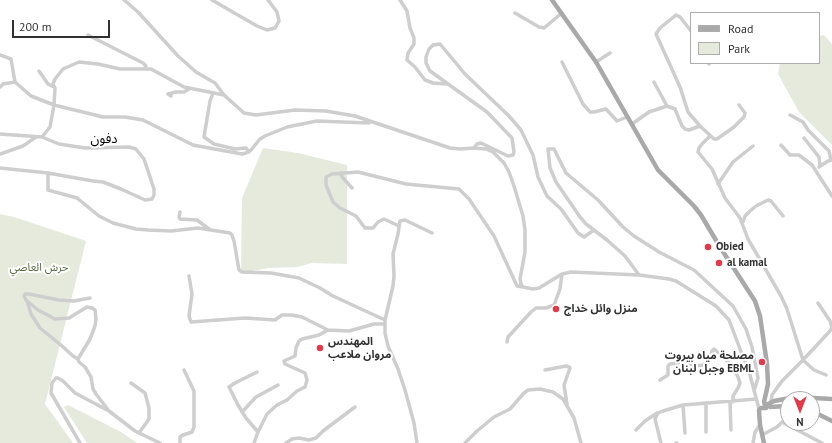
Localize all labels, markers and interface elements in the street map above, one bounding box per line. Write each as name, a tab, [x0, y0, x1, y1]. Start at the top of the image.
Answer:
scale bar	[14, 12, 112, 38]
legend	[690, 12, 820, 64]
text: 200 m	[19, 19, 52, 34]
text: Road	[728, 21, 753, 36]
text: Park	[728, 41, 750, 56]
district label: دفون	[90, 131, 118, 147]
place label: Obied	[716, 240, 744, 254]
marker: Obied	[703, 242, 713, 252]
place label: al kamal	[727, 256, 767, 270]
marker: al kamal	[714, 258, 724, 268]
park label: حرش العاصي	[9, 261, 69, 275]
place label: منزل وائل خداج	[564, 302, 638, 316]
marker: منزل وائل خداج	[551, 304, 561, 314]
place label: المهندس مروان ملاعب	[328, 335, 391, 361]
marker: المهندس مروان ملاعب	[315, 343, 325, 353]
place label: مصلحة مياه بيروت وجبل لبنان EBML	[665, 349, 754, 375]
marker: مصلحة مياه بيروت وجبل لبنان EBML	[757, 357, 767, 367]
north arrow	[780, 391, 820, 431]
text: N	[796, 415, 804, 429]

